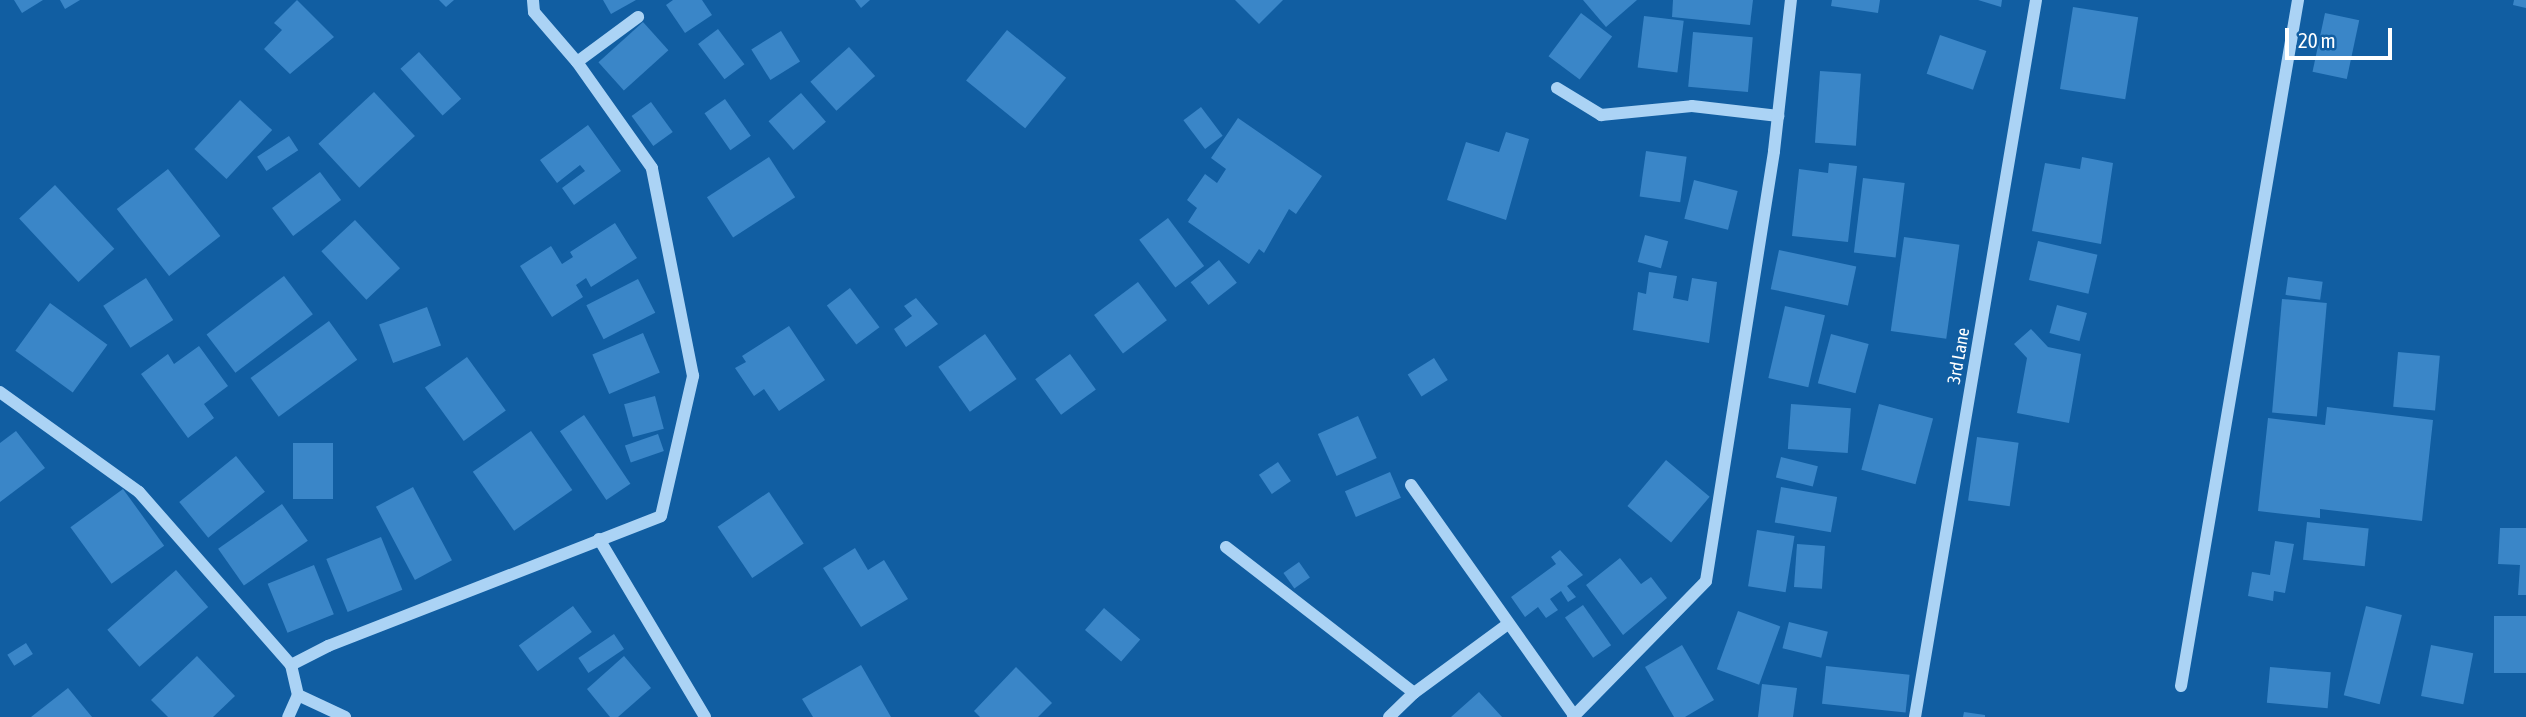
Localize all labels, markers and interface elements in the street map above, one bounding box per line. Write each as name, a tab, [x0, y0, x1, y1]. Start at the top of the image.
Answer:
scale bar	[2288, 14, 2395, 58]
text: 20 m	[2298, 28, 2336, 52]
street label: 3rd Lane	[1943, 326, 1975, 386]

